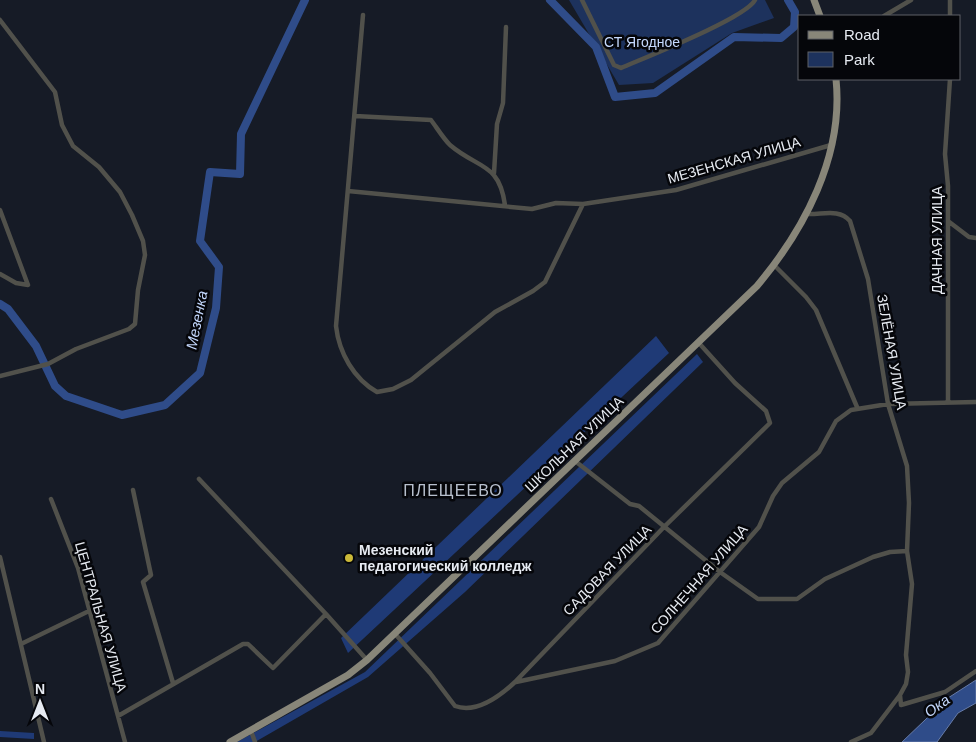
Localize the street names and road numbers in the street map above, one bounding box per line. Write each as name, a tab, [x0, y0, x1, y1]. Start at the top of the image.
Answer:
street label: МЕЗЕНСКАЯ УЛИЦА	[666, 133, 803, 187]
street label: ДАЧНАЯ УЛИЦА	[929, 185, 945, 294]
street label: ЗЕЛЁНАЯ УЛИЦА	[874, 293, 910, 412]
street label: ШКОЛЬНАЯ УЛИЦА	[521, 392, 627, 495]
street label: САДОВАЯ УЛИЦА	[560, 521, 655, 619]
street label: СОЛНЕЧНАЯ УЛИЦА	[647, 521, 751, 637]
street label: ЦЕНТРАЛЬНАЯ УЛИЦА	[72, 540, 130, 695]

